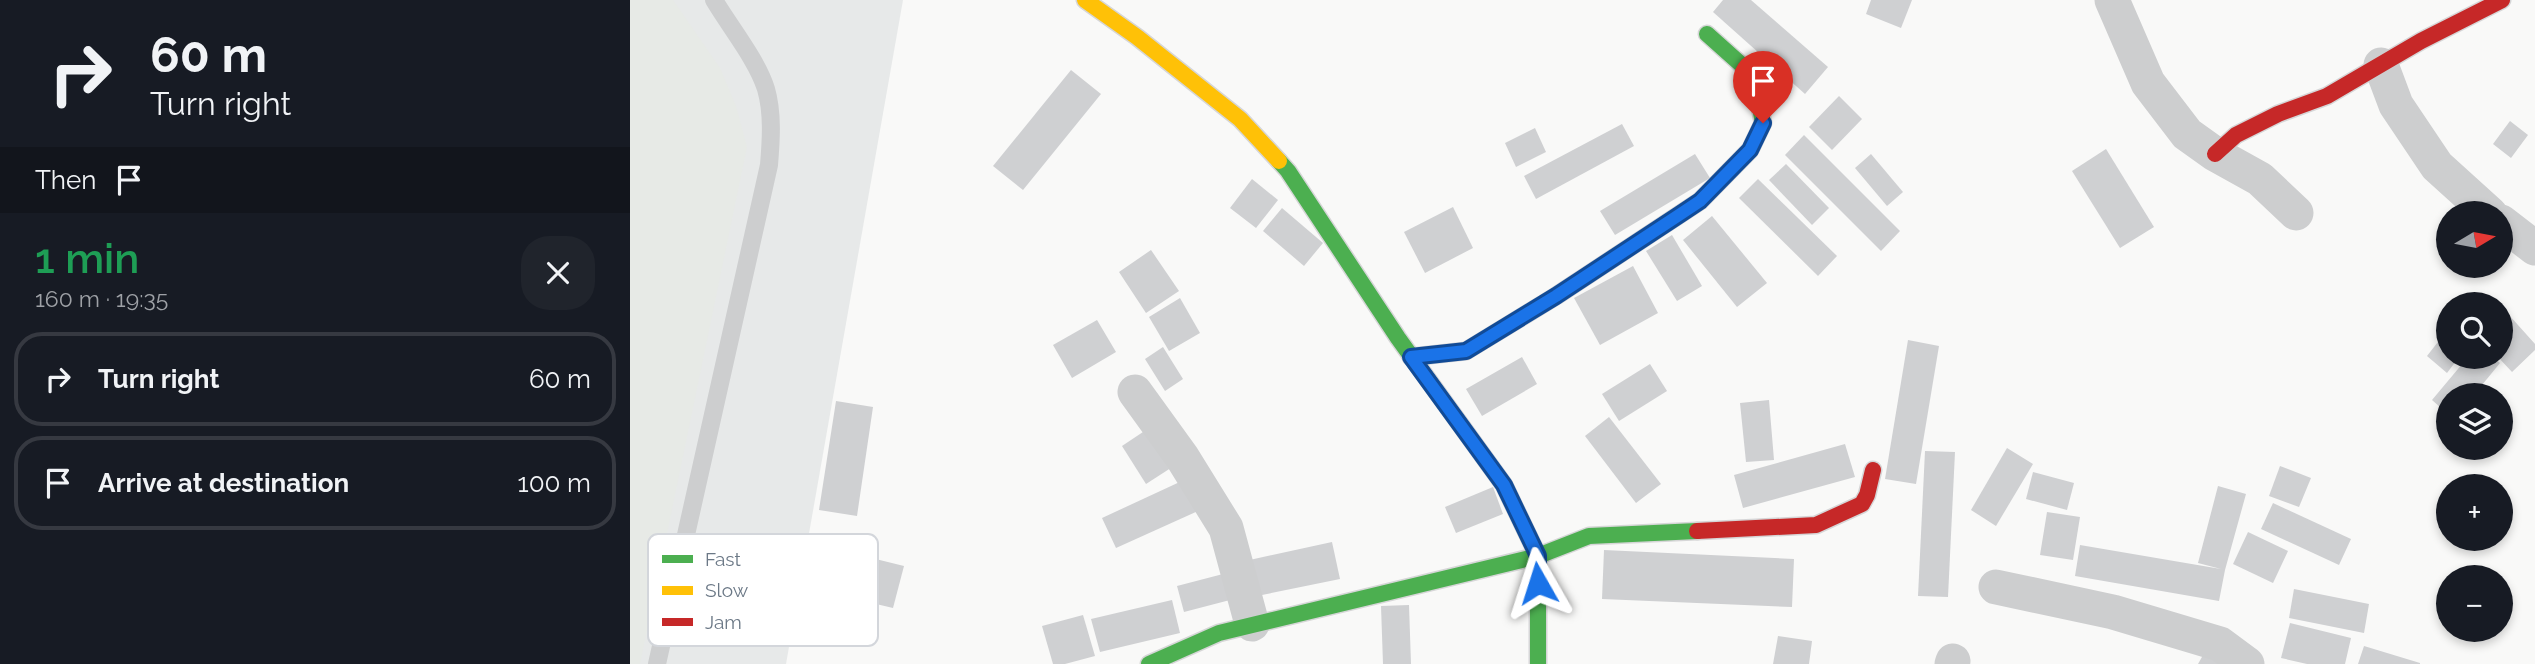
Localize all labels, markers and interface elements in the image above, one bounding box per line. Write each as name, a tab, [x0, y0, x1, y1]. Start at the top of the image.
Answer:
text: 60 m	[150, 26, 267, 83]
icon: right	[35, 28, 126, 119]
pin	[1733, 51, 1793, 123]
icon: arrive	[1744, 62, 1782, 100]
text: Turn right	[150, 85, 291, 122]
icon: arrive	[110, 161, 148, 199]
text: Then	[35, 165, 96, 195]
north arrow	[2436, 201, 2513, 278]
map controls	[2436, 201, 2513, 642]
text: 1 min	[35, 234, 139, 283]
button: close	[521, 236, 595, 310]
text: 160 m · 19:35	[35, 285, 168, 312]
button: search	[2436, 292, 2513, 369]
icon: right	[39, 360, 77, 398]
text: Turn right	[98, 364, 219, 394]
text: 60 m	[529, 364, 591, 394]
button: layers	[2436, 383, 2513, 460]
icon: arrive	[39, 464, 77, 502]
text: Arrive at destination	[98, 468, 349, 498]
text: 100 m	[518, 468, 591, 498]
button: +	[2436, 474, 2513, 551]
legend	[648, 534, 878, 646]
position arrow	[1501, 546, 1575, 620]
text: Fast	[705, 548, 741, 570]
button: −	[2436, 565, 2513, 642]
text: Slow	[705, 579, 749, 601]
text: Jam	[705, 611, 742, 633]

